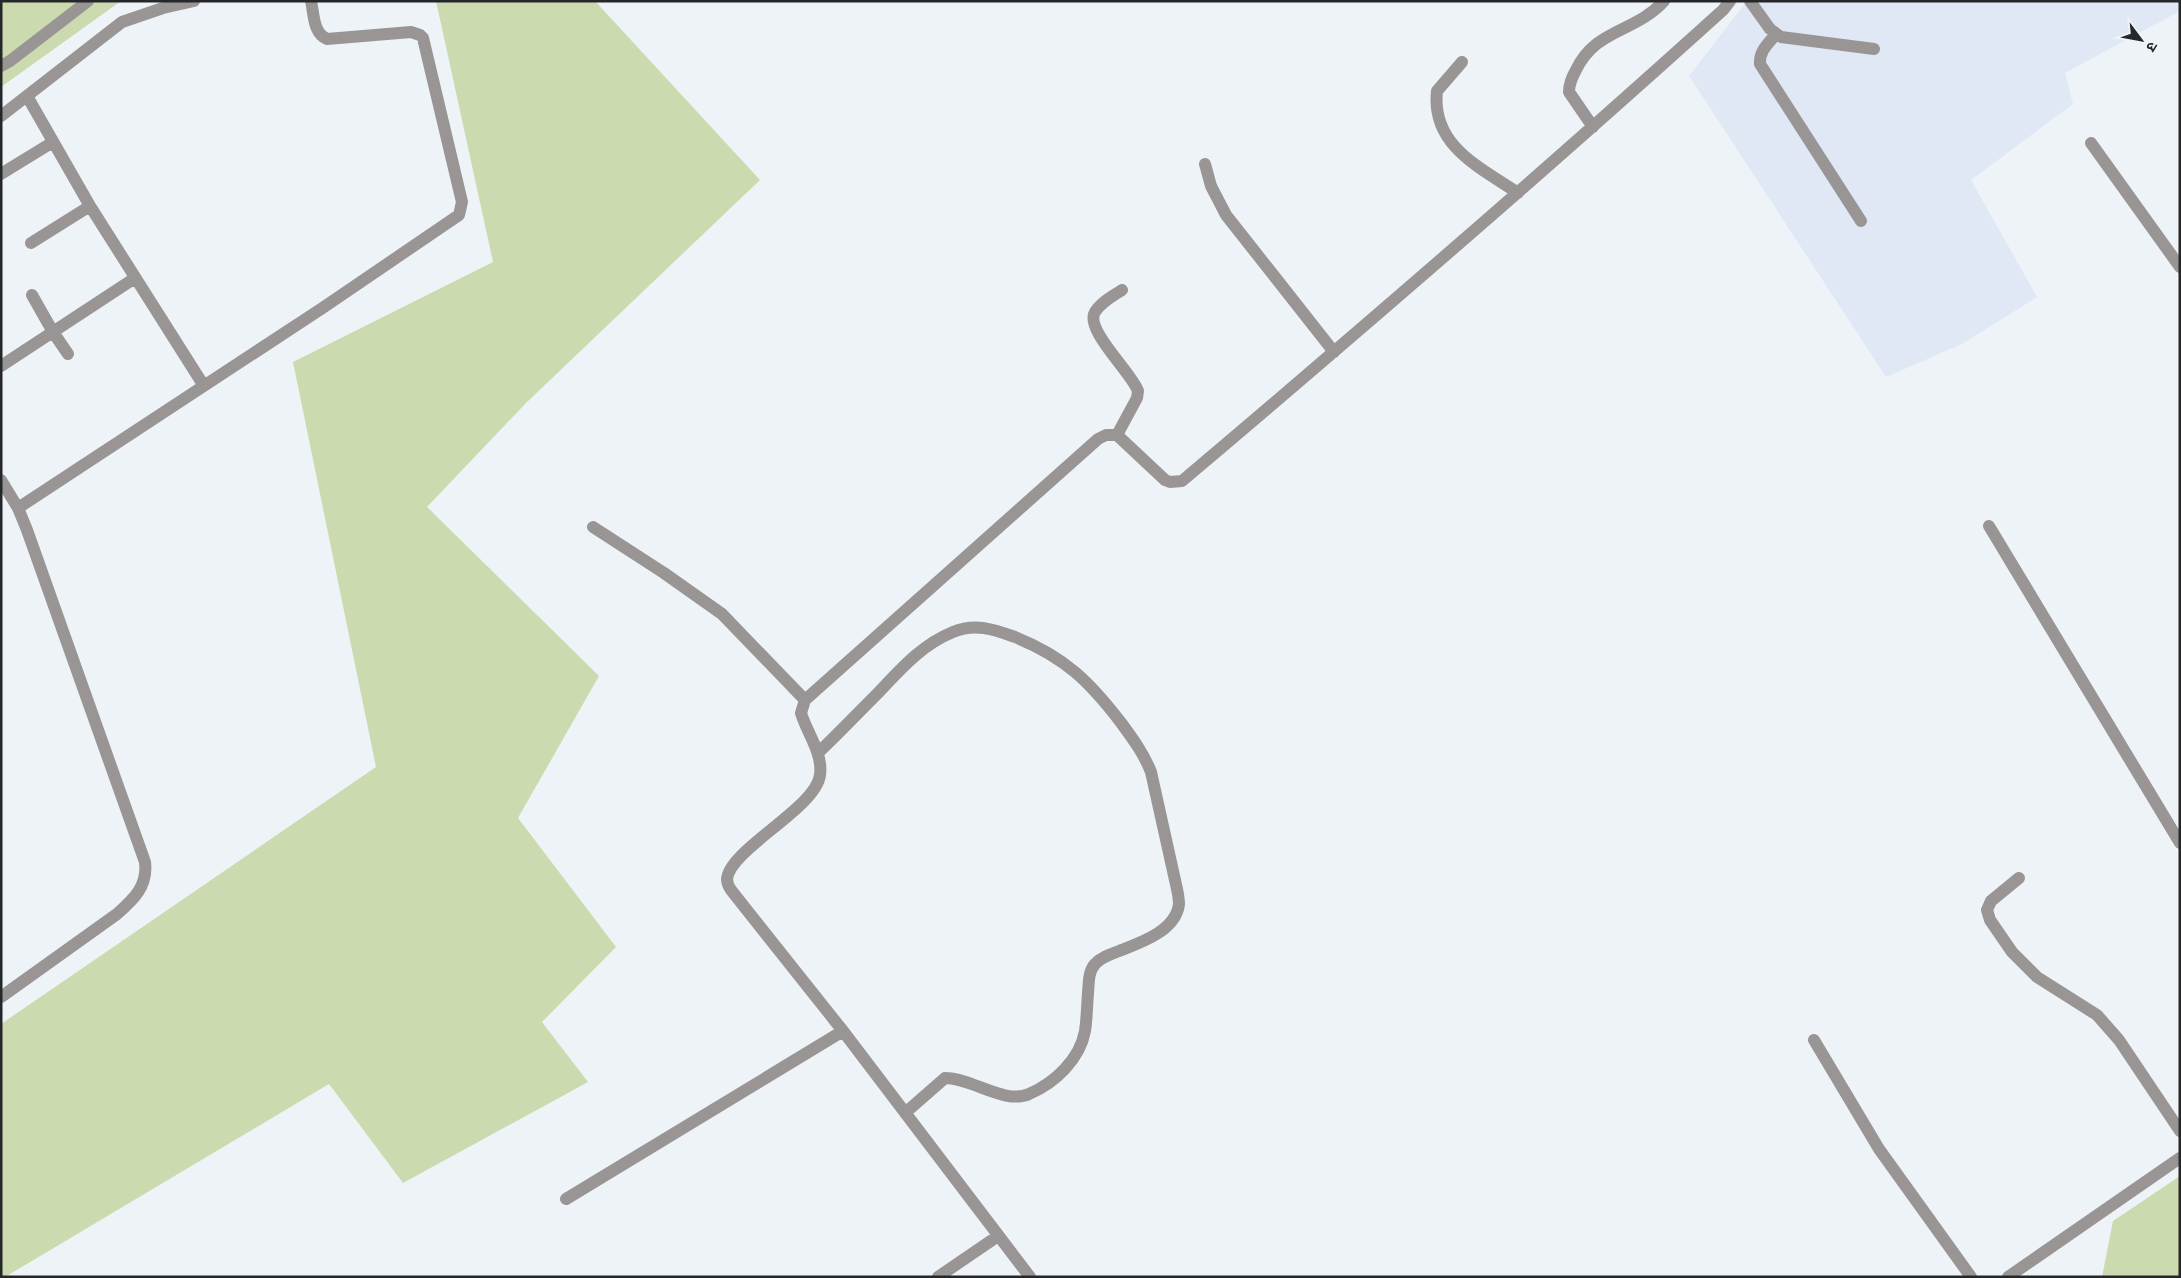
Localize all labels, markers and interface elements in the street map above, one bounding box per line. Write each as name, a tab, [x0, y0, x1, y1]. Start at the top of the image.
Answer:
north arrow	[2116, 15, 2166, 65]
text: उ	[2142, 39, 2162, 56]

